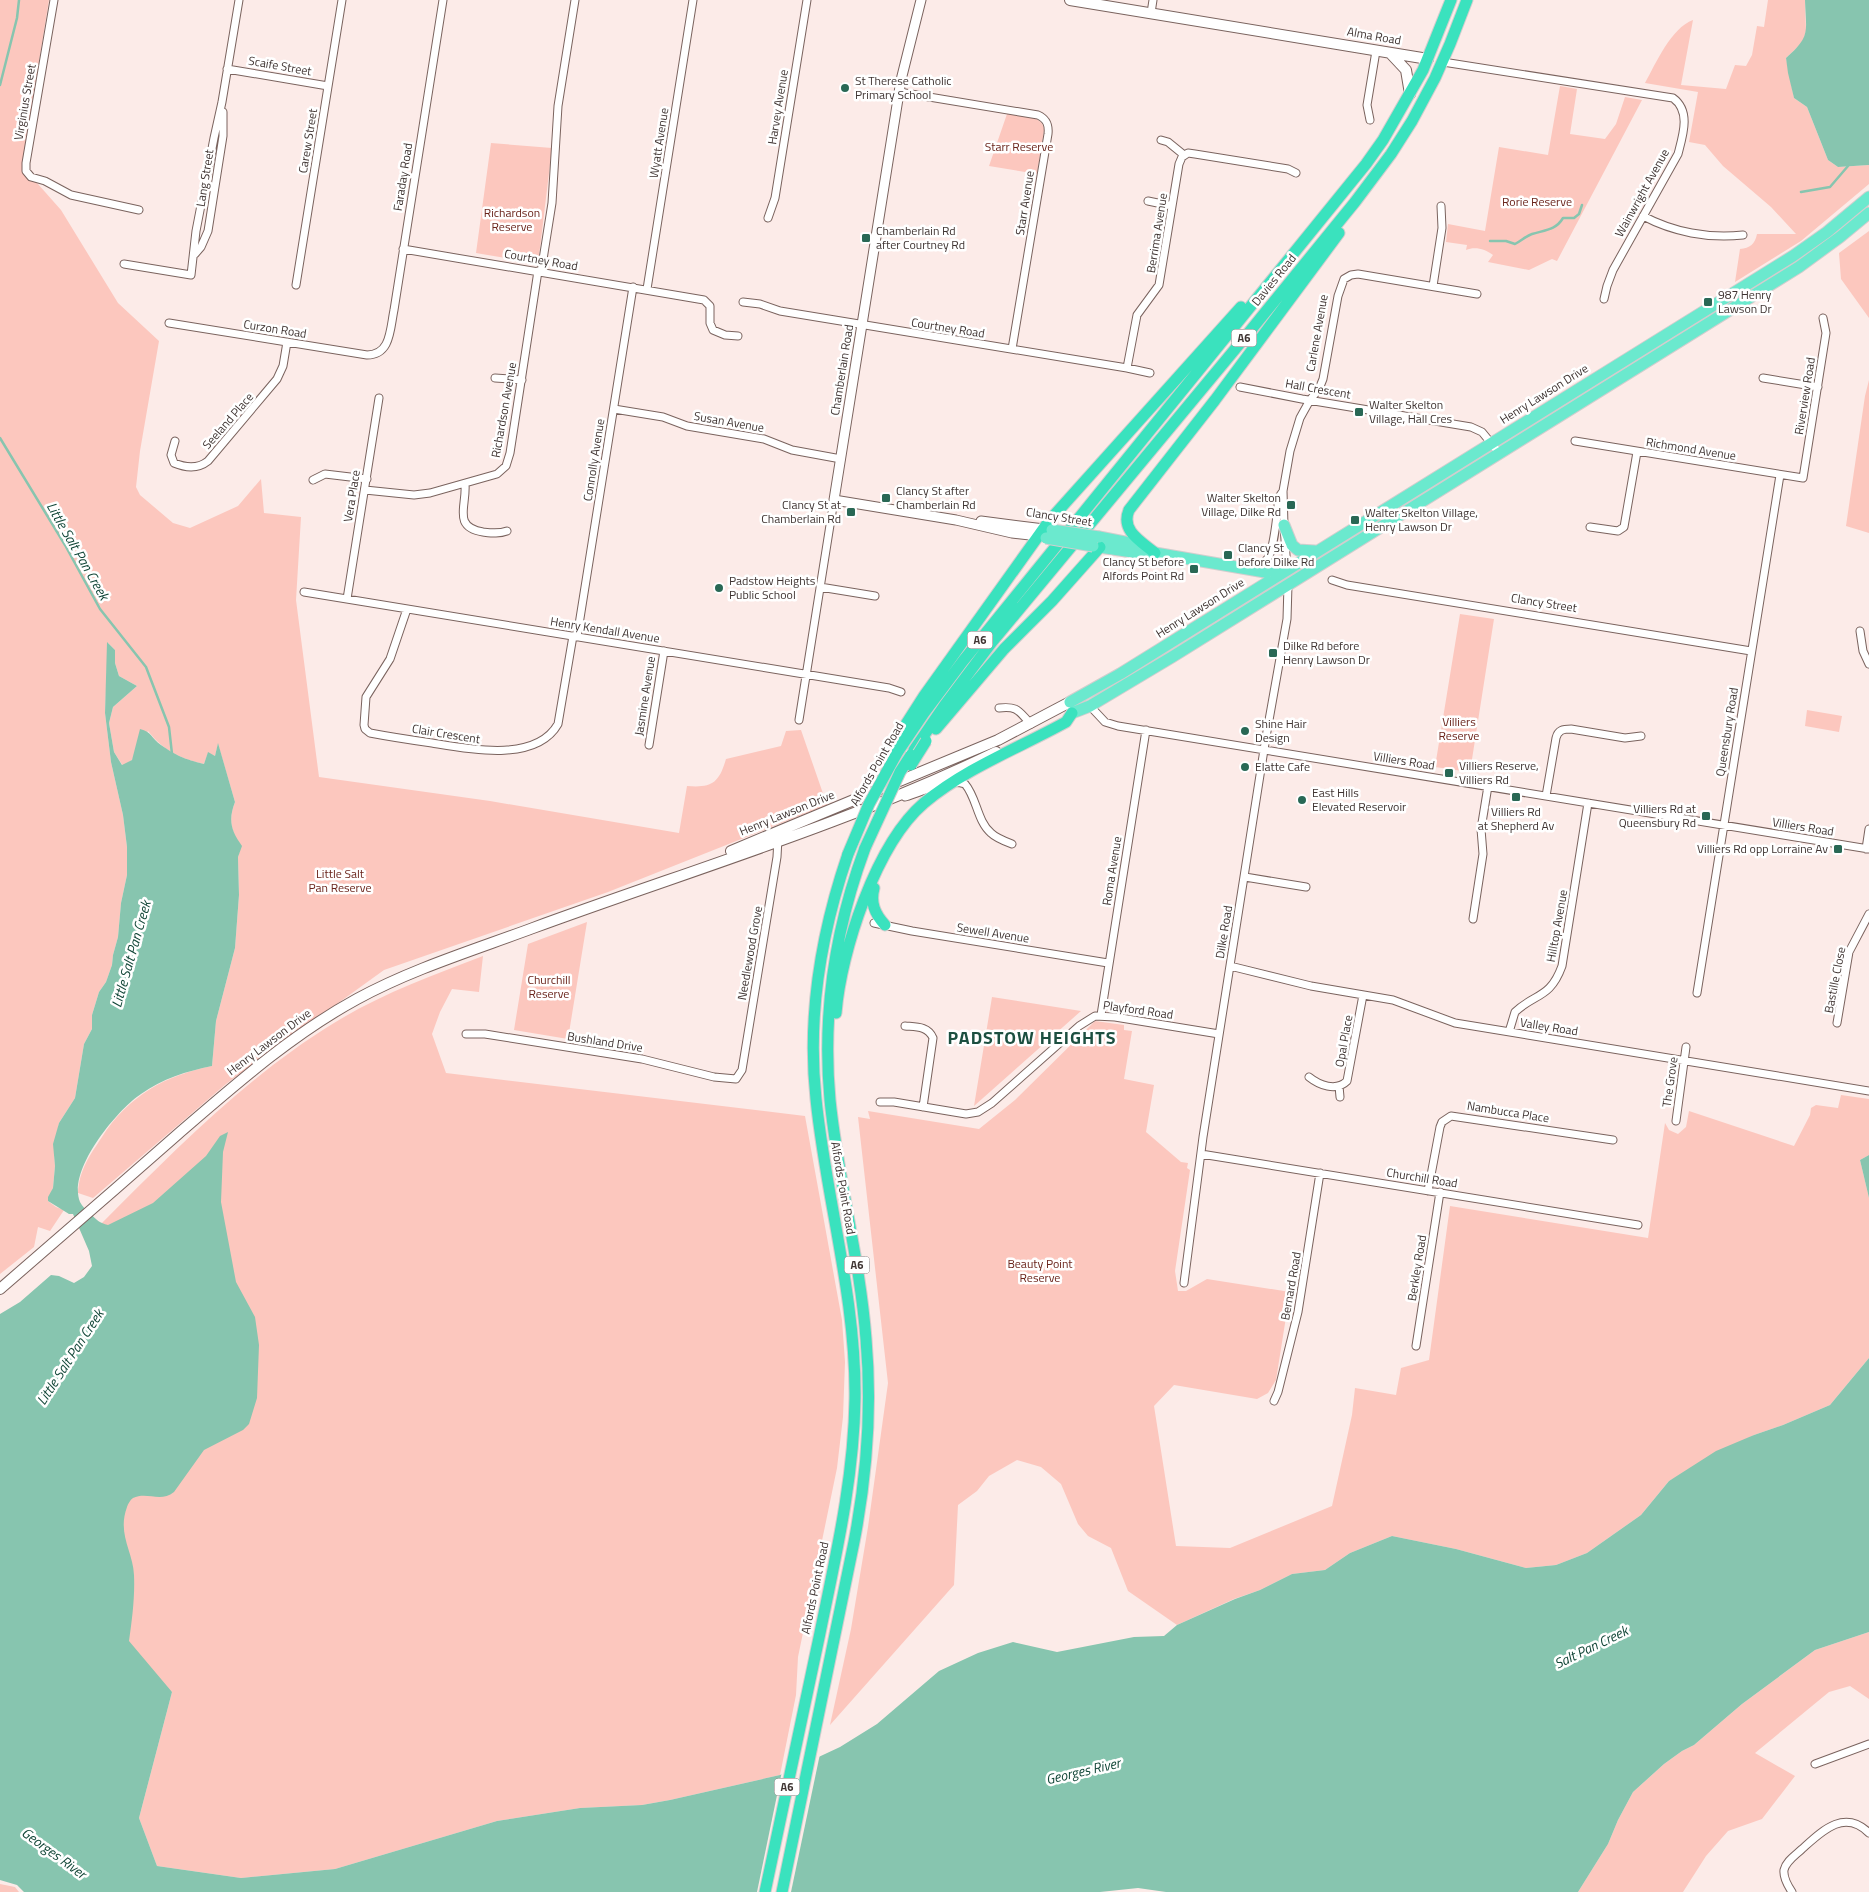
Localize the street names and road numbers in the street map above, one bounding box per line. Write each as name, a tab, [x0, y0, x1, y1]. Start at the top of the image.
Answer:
street label: Alma Road	[1346, 21, 1403, 50]
street label: Scaife Street	[247, 51, 314, 81]
street label: Virginius Street	[8, 62, 41, 142]
street label: Harvey Avenue	[762, 68, 793, 146]
street label: Carew Street	[293, 106, 322, 175]
street label: Wyatt Avenue	[644, 106, 673, 179]
street label: Faraday Road	[388, 141, 417, 212]
street label: Wainwright Avenue	[1609, 145, 1674, 240]
street label: Lang Street	[191, 147, 219, 208]
street label: Starr Avenue	[1010, 169, 1039, 237]
street label: Berrima Avenue	[1141, 192, 1172, 274]
street label: Courtney Road	[503, 244, 579, 275]
street label: Davies Road	[1247, 249, 1301, 310]
street label: Carlene Avenue	[1300, 293, 1333, 373]
street label: Courtney Road	[910, 312, 986, 343]
street label: Curzon Road	[242, 314, 308, 343]
street label: Chamberlain Road	[825, 323, 858, 417]
road number: A6	[1232, 329, 1256, 346]
street label: Riverview Road	[1789, 356, 1820, 436]
street label: Henry Lawson Drive	[1496, 359, 1592, 428]
street label: Richardson Avenue	[486, 361, 521, 459]
street label: Hall Crescent	[1284, 373, 1353, 404]
street label: Seeland Place	[198, 388, 258, 453]
street label: Susan Avenue	[692, 406, 766, 437]
street label: Connolly Avenue	[578, 417, 609, 503]
street label: Richmond Avenue	[1645, 432, 1738, 465]
street label: Vera Place	[338, 468, 365, 523]
street label: Clancy Street	[1025, 502, 1094, 531]
street label: Henry Lawson Drive	[1152, 573, 1248, 642]
street label: Clancy Street	[1510, 588, 1579, 617]
street label: Henry Kendall Avenue	[549, 611, 661, 648]
road number: A6	[968, 632, 992, 648]
street label: Jasmine Avenue	[629, 655, 660, 737]
street label: Queensbury Road	[1710, 686, 1743, 778]
street label: Alfords Point Road	[845, 718, 908, 809]
street label: Clair Crescent	[411, 719, 482, 748]
street label: Villiers Road	[1372, 746, 1436, 775]
street label: Henry Lawson Drive	[736, 785, 837, 840]
street label: Villiers Road	[1771, 812, 1835, 841]
street label: Roma Avenue	[1097, 835, 1126, 907]
street label: Hilltop Avenue	[1541, 888, 1572, 964]
street label: Needlewood Grove	[732, 904, 767, 1002]
street label: Dilke Road	[1210, 904, 1237, 960]
street label: Sewell Avenue	[955, 917, 1031, 948]
street label: Bastille Close	[1819, 945, 1850, 1015]
street label: Playford Road	[1102, 995, 1174, 1024]
street label: Henry Lawson Drive	[223, 1004, 315, 1080]
street label: Opal Place	[1330, 1013, 1357, 1069]
street label: Valley Road	[1519, 1013, 1580, 1040]
street label: Bushland Drive	[566, 1026, 644, 1057]
street label: The Grove	[1657, 1055, 1682, 1108]
street label: Nambucca Place	[1466, 1096, 1551, 1127]
street label: Alfords Point Road	[826, 1140, 861, 1236]
street label: Churchill Road	[1385, 1163, 1459, 1193]
street label: Berkley Road	[1402, 1234, 1431, 1302]
street label: Bernard Road	[1275, 1250, 1306, 1322]
road number: A6	[844, 1256, 870, 1274]
street label: Alfords Point Road	[795, 1540, 834, 1636]
road number: A6	[774, 1778, 800, 1795]

